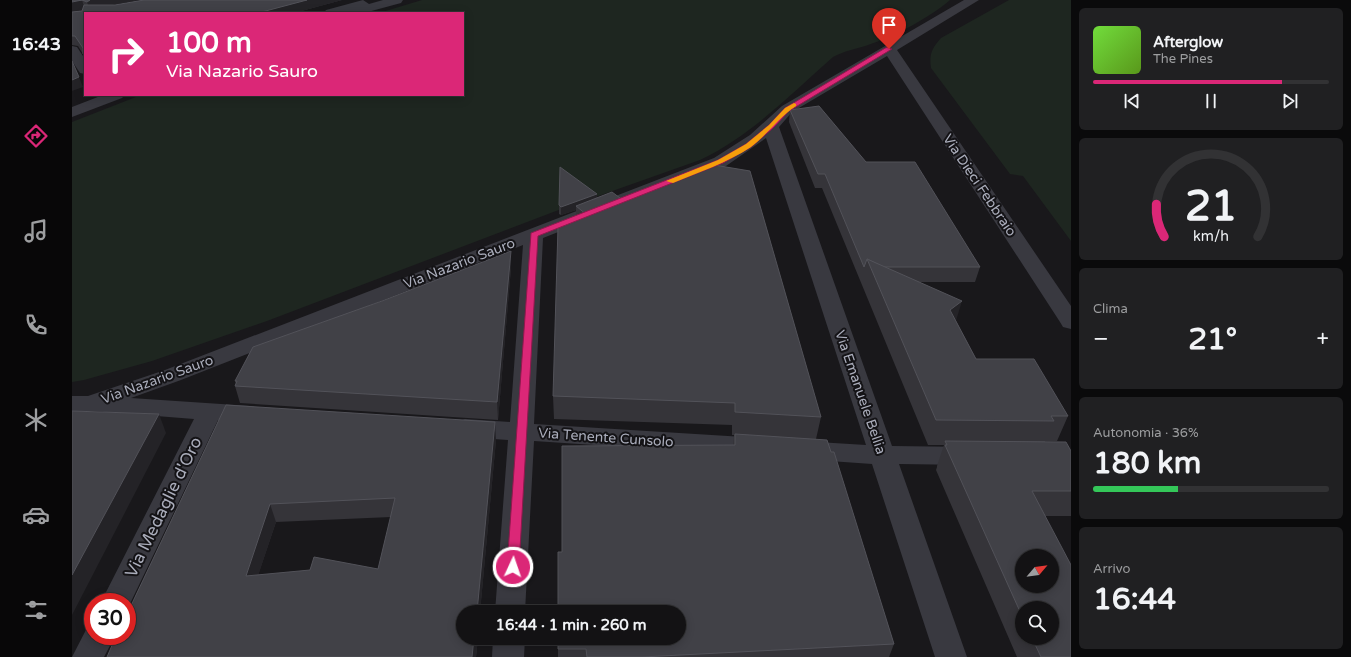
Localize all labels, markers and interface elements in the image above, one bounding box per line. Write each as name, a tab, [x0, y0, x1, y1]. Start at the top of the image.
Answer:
pin	[872, 8, 906, 49]
icon: arrive	[878, 14, 900, 36]
text: 100 m	[166, 26, 252, 60]
icon: right	[100, 28, 152, 80]
text: 16:43	[11, 33, 61, 55]
text: Afterglow	[1153, 33, 1223, 51]
text: The Pines	[1153, 51, 1213, 67]
text: Via Nazario Sauro	[166, 60, 318, 82]
icon: previous	[1121, 90, 1143, 112]
icon: pause	[1200, 90, 1222, 112]
icon: next	[1279, 90, 1301, 112]
icon: directions	[22, 122, 50, 150]
street label: Via Dieci Febbraio	[939, 131, 1020, 240]
text: 21	[1185, 181, 1237, 231]
icon: music	[22, 217, 50, 245]
text: km/h	[1193, 227, 1229, 244]
street label: Via Nazario Sauro	[401, 234, 517, 293]
text: Clima	[1093, 301, 1128, 317]
icon: phone	[22, 311, 50, 339]
text: 21°	[1188, 321, 1237, 358]
text: −	[1093, 326, 1109, 352]
text: +	[1317, 326, 1329, 352]
street label: Via Emanuele Bellia	[831, 328, 890, 456]
street label: Via Nazario Sauro	[99, 351, 216, 408]
icon: climate	[22, 406, 50, 434]
street label: Via Tenente Cunsolo	[538, 424, 674, 451]
text: Autonomia · 36%	[1093, 425, 1199, 441]
street label: Via Medaglie d'Oro	[120, 433, 207, 581]
text: 180 km	[1093, 445, 1201, 482]
icon: car	[22, 501, 50, 529]
position arrow	[492, 546, 534, 588]
north arrow	[1015, 549, 1059, 593]
map controls	[1015, 549, 1059, 645]
text: Arrivo	[1093, 561, 1131, 577]
text: 16:44	[1093, 581, 1176, 618]
speed limit sign: 30	[84, 593, 136, 645]
icon: filters	[22, 596, 50, 624]
button: search	[1015, 601, 1059, 645]
text: 16:44 · 1 min · 260 m	[496, 616, 646, 634]

